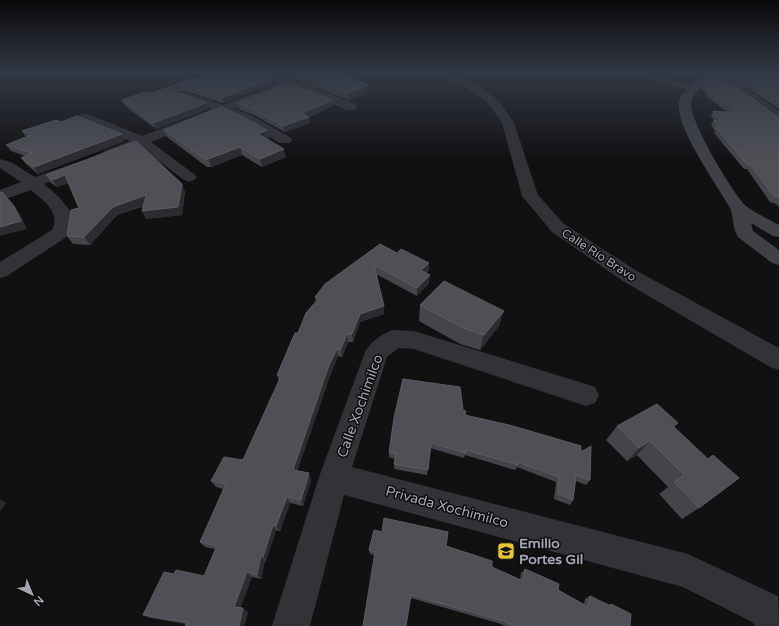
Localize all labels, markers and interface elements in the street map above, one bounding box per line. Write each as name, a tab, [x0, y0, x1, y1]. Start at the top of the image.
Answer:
street label: Calle Río Bravo	[559, 226, 639, 284]
street label: Calle Xochimilco	[333, 352, 387, 460]
street label: Privada Xochimilco	[384, 482, 510, 532]
place label: Emilio Portes Gil	[519, 535, 583, 568]
school or university icon: Emilio Portes Gil	[496, 541, 516, 561]
north arrow	[12, 574, 52, 614]
text: N	[31, 593, 46, 609]

